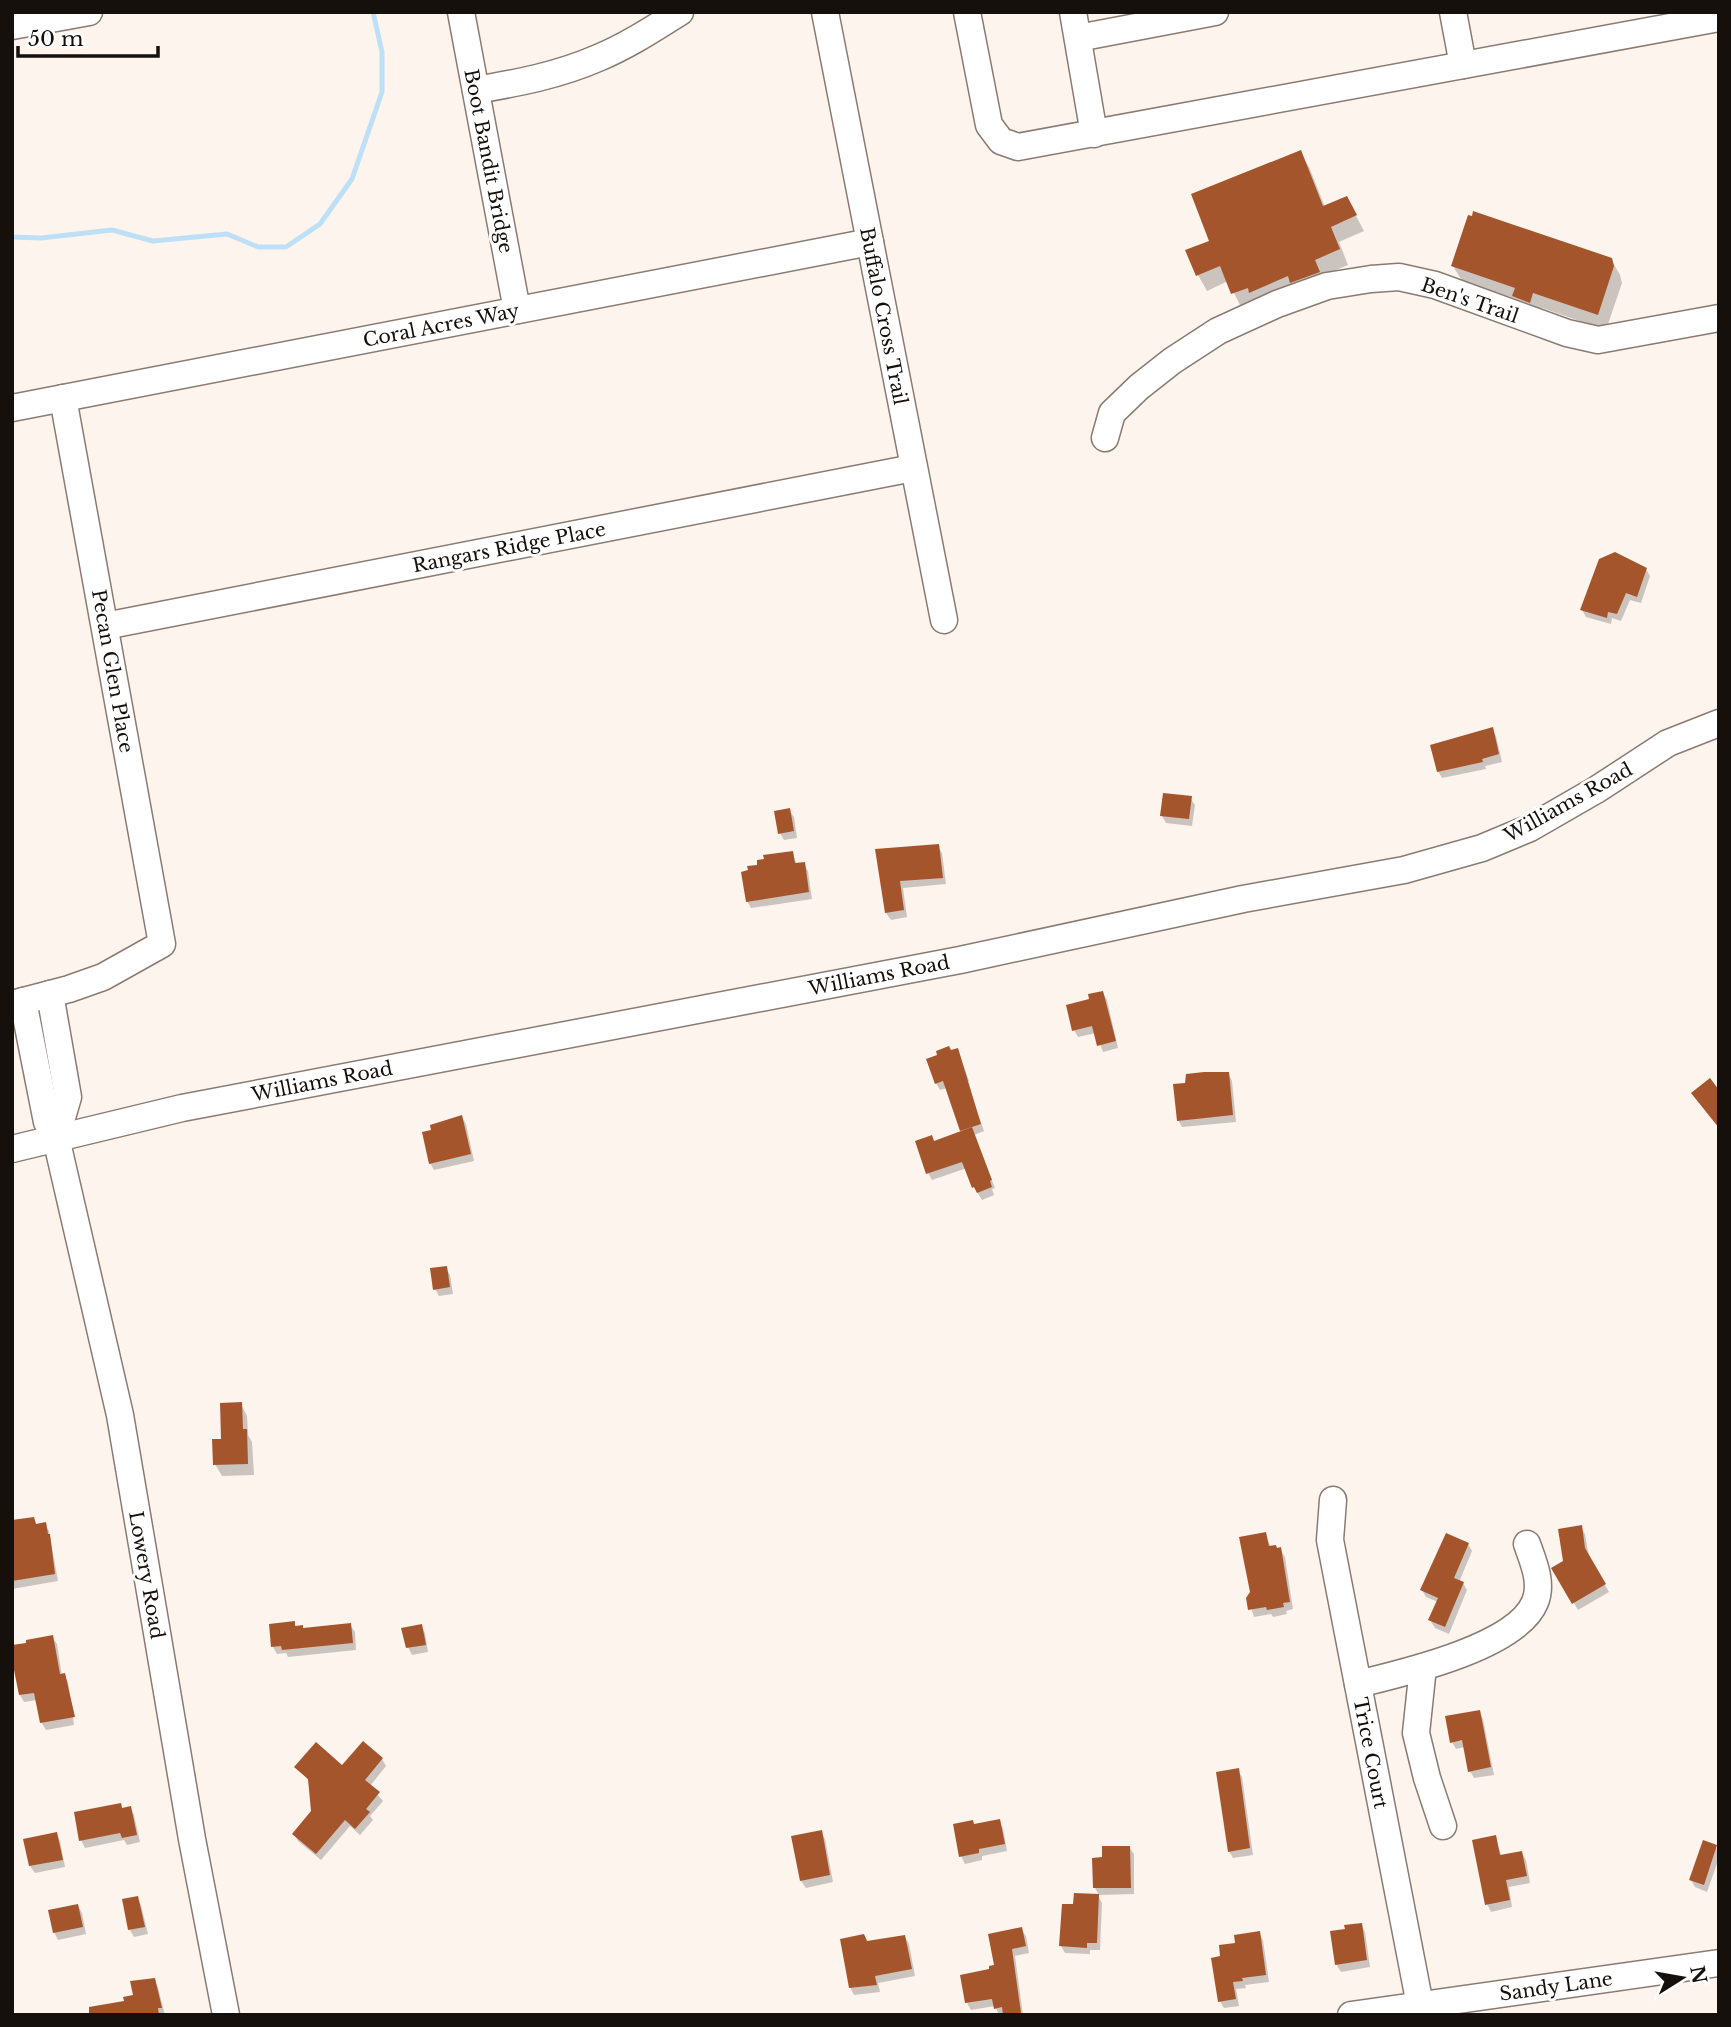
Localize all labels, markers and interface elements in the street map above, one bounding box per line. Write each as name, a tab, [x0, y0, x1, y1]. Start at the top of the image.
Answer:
scale bar	[18, 14, 158, 58]
text: 50 m	[28, 26, 84, 52]
street label: Boot Bandit Bridge	[459, 67, 518, 255]
street label: Buffalo Cross Trail	[855, 225, 912, 407]
street label: Ben's Trail	[1418, 273, 1522, 328]
street label: Coral Acres Way	[361, 299, 521, 352]
street label: Rangars Ridge Place	[411, 517, 608, 578]
street label: Pecan Glen Place	[87, 588, 138, 755]
street label: Williams Road	[1499, 758, 1637, 848]
street label: Williams Road	[806, 951, 952, 1001]
street label: Williams Road	[249, 1057, 395, 1107]
street label: Lowery Road	[124, 1509, 169, 1641]
street label: Trice Court	[1348, 1696, 1393, 1811]
north arrow	[1647, 1943, 1717, 2013]
text: N	[1685, 1964, 1711, 1986]
street label: Sandy Lane	[1498, 1967, 1614, 2006]

